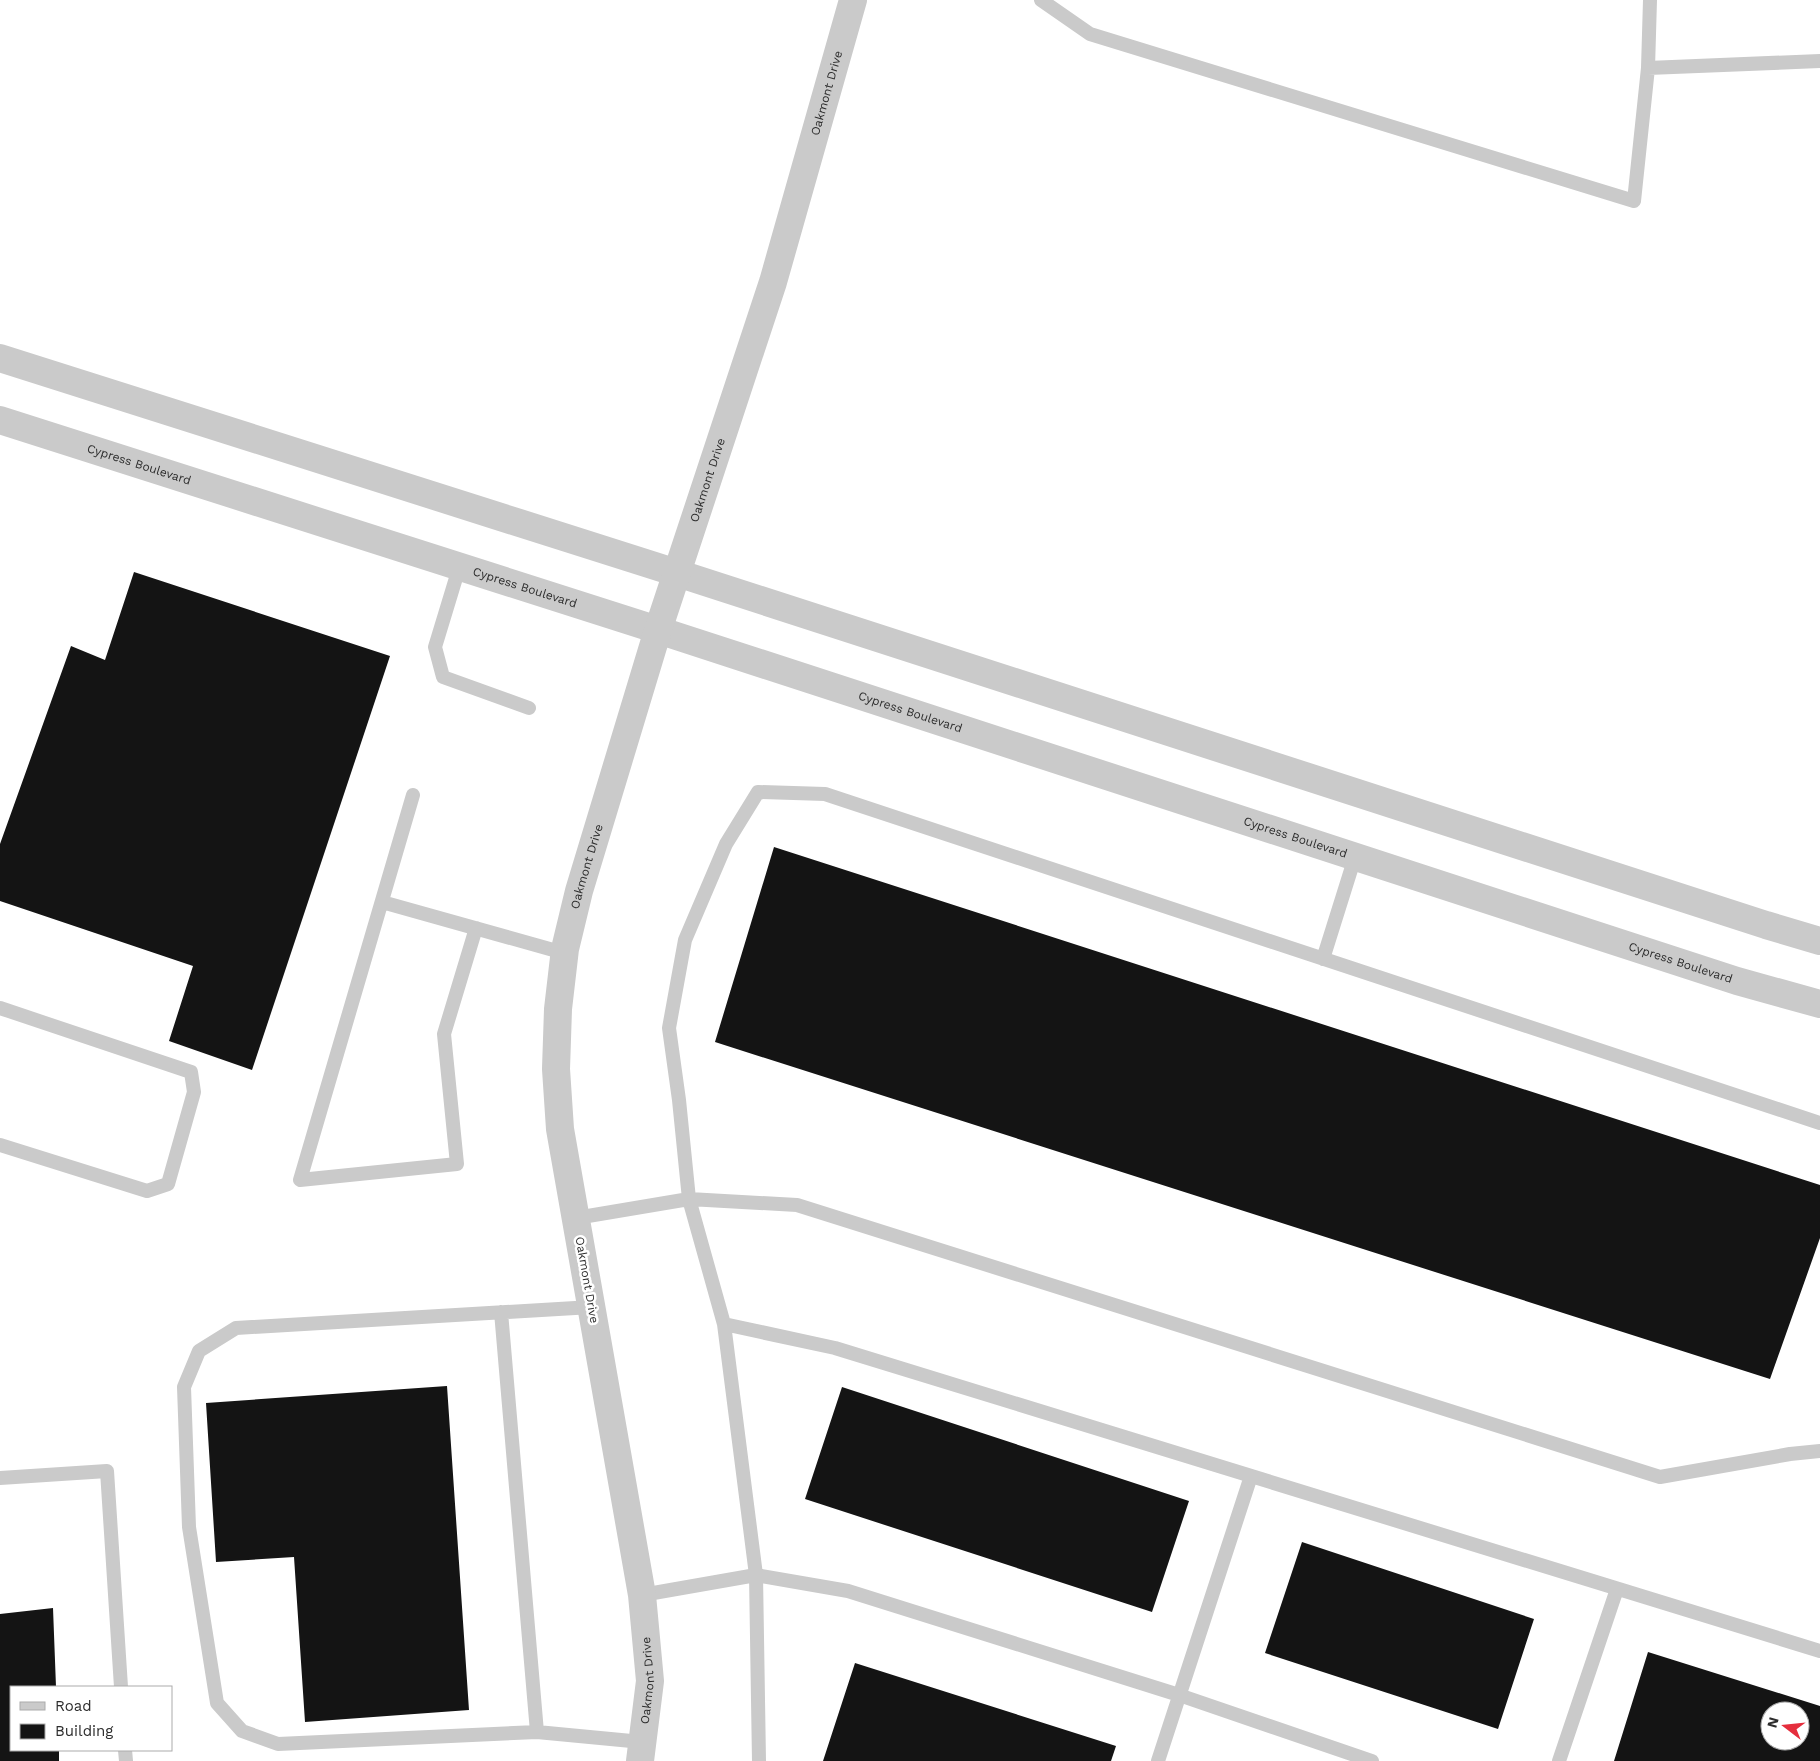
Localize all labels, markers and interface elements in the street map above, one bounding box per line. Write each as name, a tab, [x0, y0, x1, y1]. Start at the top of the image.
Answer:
street label: Oakmont Drive	[808, 49, 845, 137]
street label: Oakmont Drive	[687, 436, 728, 524]
street label: Cypress Boulevard	[85, 441, 193, 488]
street label: Cypress Boulevard	[471, 564, 579, 611]
street label: Cypress Boulevard	[857, 689, 964, 735]
street label: Cypress Boulevard	[1242, 814, 1349, 861]
street label: Oakmont Drive	[568, 822, 606, 910]
street label: Cypress Boulevard	[1627, 939, 1734, 986]
street label: Oakmont Drive	[573, 1236, 602, 1324]
street label: Oakmont Drive	[638, 1636, 657, 1725]
legend	[10, 1686, 172, 1751]
text: Road	[55, 1697, 92, 1715]
north arrow	[1760, 1701, 1810, 1751]
text: N	[1763, 1715, 1782, 1730]
text: Building	[55, 1722, 113, 1740]

